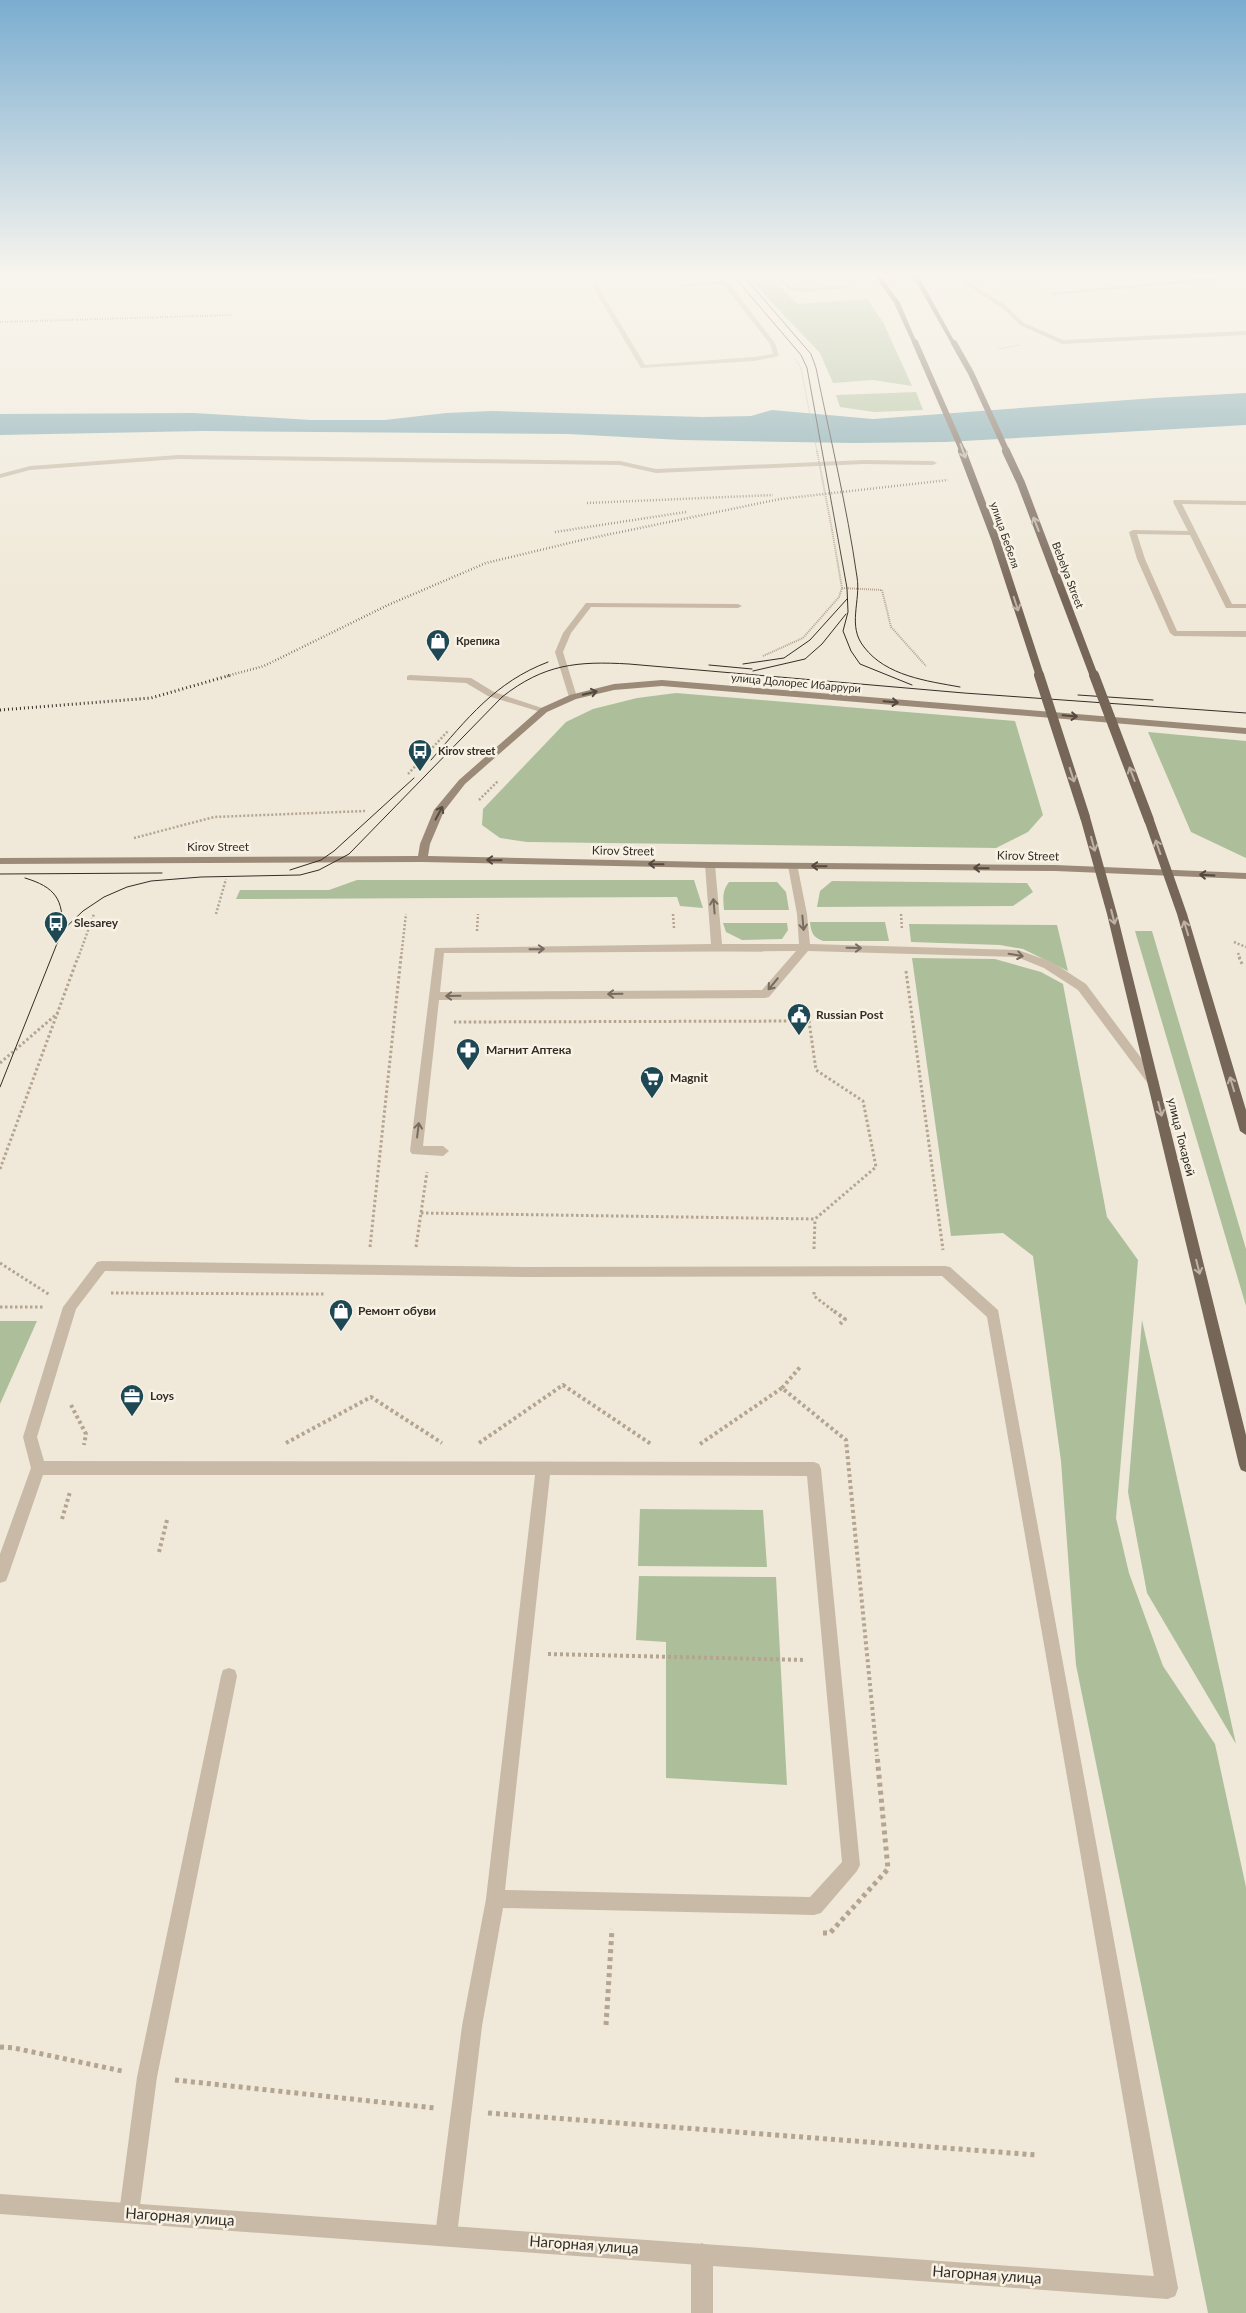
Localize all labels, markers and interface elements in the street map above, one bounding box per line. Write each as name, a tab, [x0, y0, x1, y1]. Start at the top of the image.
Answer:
one-way arrow	[959, 443, 968, 458]
street label: улица Бебеля	[988, 500, 1023, 570]
one-way arrow	[1031, 517, 1040, 532]
street label: Bebelya Street	[1050, 540, 1087, 610]
one-way arrow	[1012, 596, 1022, 612]
shop icon: Крепика	[425, 628, 451, 662]
place label: Крепика	[456, 634, 500, 647]
street label: улица Долорес Ибаррури	[730, 670, 862, 695]
one-way arrow	[581, 688, 597, 697]
one-way arrow	[883, 697, 899, 707]
one-way arrow	[1062, 712, 1078, 721]
bus stop icon: Kirov street	[407, 738, 433, 772]
place label: Kirov street	[438, 744, 496, 757]
one-way arrow	[1067, 767, 1077, 783]
one-way arrow	[1126, 767, 1136, 782]
one-way arrow	[434, 806, 444, 821]
one-way arrow	[1089, 835, 1098, 851]
street label: Kirov Street	[187, 839, 250, 854]
one-way arrow	[1153, 839, 1162, 855]
street label: Kirov Street	[592, 842, 655, 859]
street label: Kirov Street	[997, 847, 1060, 864]
one-way arrow	[486, 855, 502, 865]
one-way arrow	[649, 859, 665, 869]
one-way arrow	[811, 861, 828, 871]
one-way arrow	[974, 863, 990, 872]
one-way arrow	[1199, 870, 1215, 880]
one-way arrow	[709, 898, 719, 914]
one-way arrow	[1109, 909, 1118, 925]
bus stop icon: Slesarey	[43, 910, 69, 944]
place label: Slesarey	[74, 915, 119, 930]
one-way arrow	[798, 915, 808, 931]
one-way arrow	[1180, 921, 1190, 937]
one-way arrow	[845, 943, 861, 952]
one-way arrow	[528, 944, 544, 954]
one-way arrow	[1007, 950, 1023, 960]
one-way arrow	[768, 977, 779, 990]
one-way arrow	[608, 989, 624, 999]
one-way arrow	[445, 991, 462, 1001]
public building icon: Russian Post	[786, 1002, 812, 1036]
place label: Russian Post	[816, 1007, 884, 1022]
pharmacy icon: Магнит Аптека	[455, 1037, 481, 1071]
place label: Магнит Аптека	[486, 1042, 571, 1057]
supermarket icon: Magnit	[639, 1065, 665, 1099]
place label: Magnit	[670, 1070, 708, 1085]
one-way arrow	[1227, 1076, 1237, 1092]
street label: улица Токарей	[1164, 1096, 1199, 1178]
one-way arrow	[1156, 1101, 1165, 1117]
one-way arrow	[413, 1122, 423, 1138]
one-way arrow	[1194, 1259, 1203, 1275]
shop icon: Ремонт обуви	[328, 1298, 354, 1332]
place label: Ремонт обуви	[358, 1303, 436, 1318]
office icon: Loys	[119, 1383, 145, 1417]
place label: Loys	[150, 1388, 174, 1403]
street label: Нагорная улица	[125, 2203, 235, 2229]
street label: Нагорная улица	[529, 2231, 639, 2257]
street label: Нагорная улица	[932, 2261, 1042, 2287]

